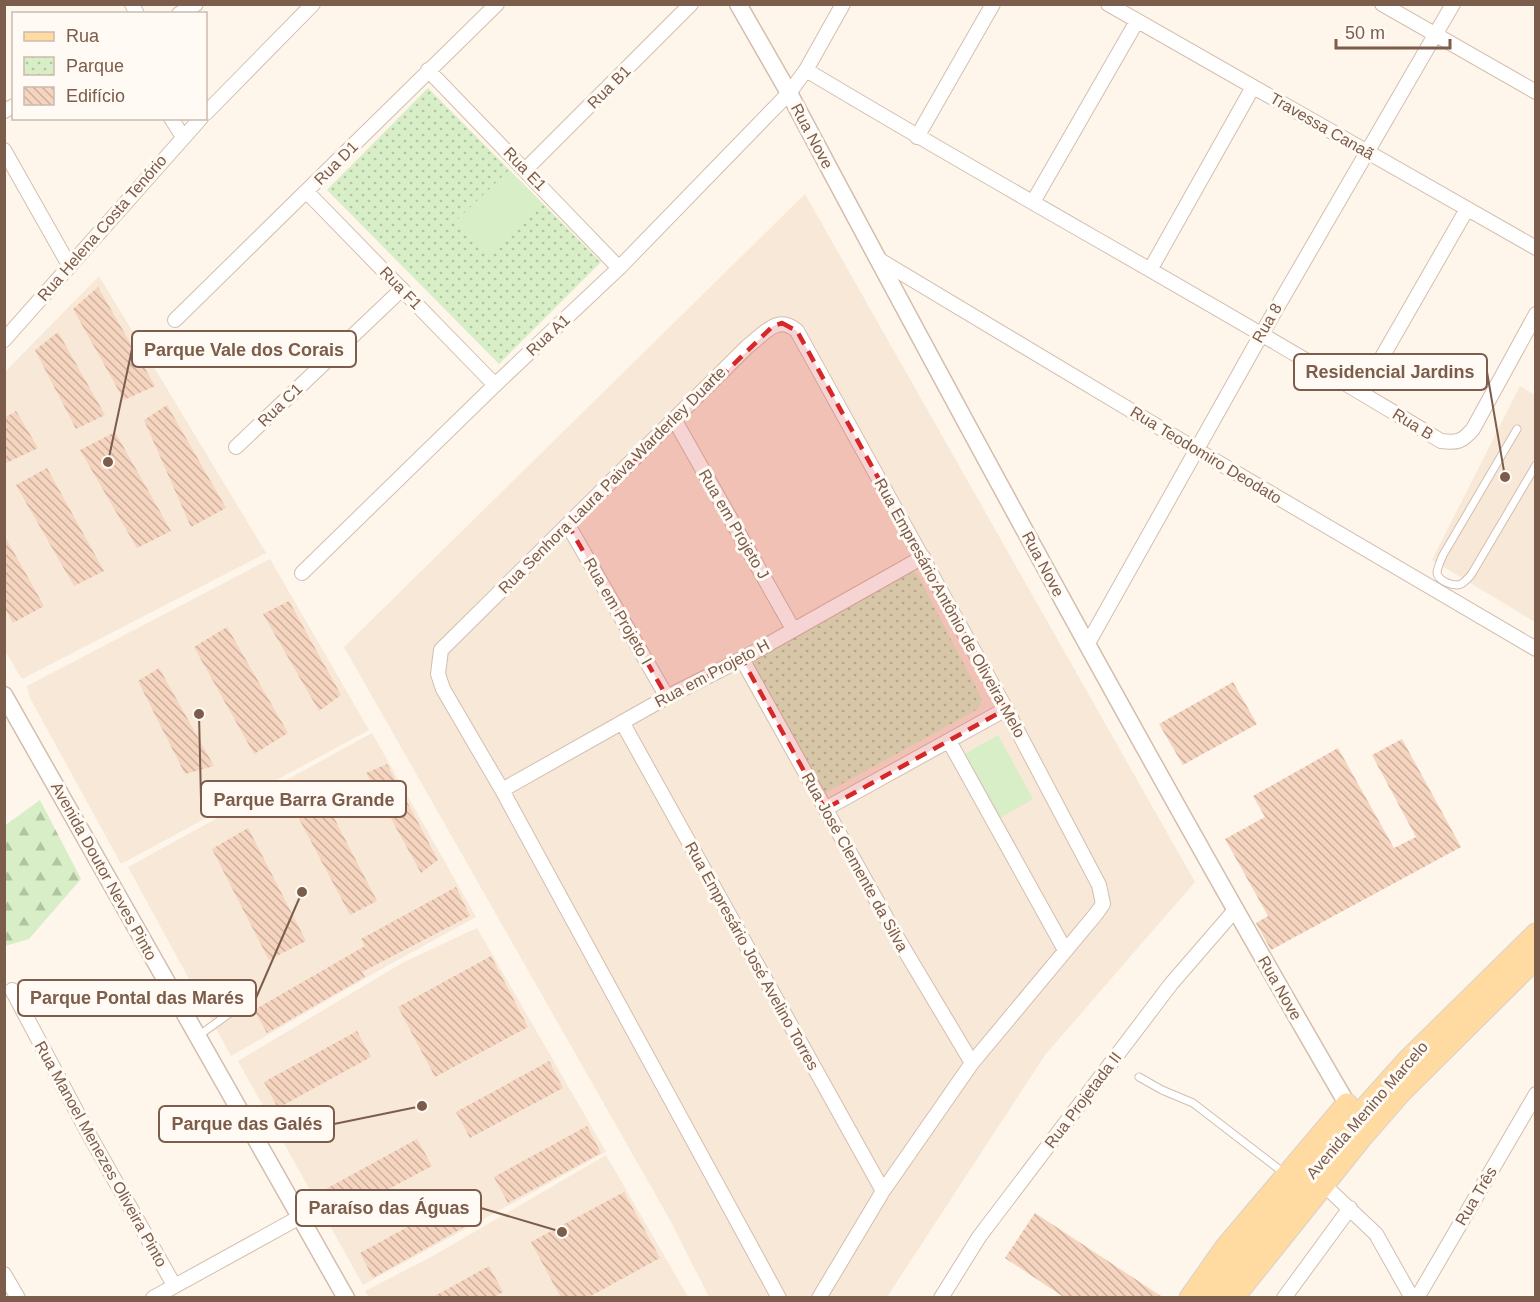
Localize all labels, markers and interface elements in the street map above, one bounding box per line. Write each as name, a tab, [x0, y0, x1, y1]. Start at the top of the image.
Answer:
legend	[12, 12, 207, 120]
scale bar	[1336, 12, 1450, 50]
text: 50 m	[1345, 23, 1385, 43]
text: Rua	[66, 26, 100, 46]
text: Parque	[66, 56, 124, 76]
street label: Rua B1	[584, 62, 634, 112]
text: Edifício	[66, 86, 125, 106]
street label: Travessa Canaã	[1267, 89, 1377, 163]
street label: Rua Nove	[788, 101, 836, 171]
street label: Rua D1	[311, 138, 361, 188]
street label: Rua E1	[500, 144, 550, 194]
street label: Rua Helena Costa Tenório	[34, 152, 170, 304]
street label: Rua F1	[377, 263, 425, 313]
street label: Rua 8	[1249, 300, 1285, 346]
street label: Rua A1	[523, 311, 573, 359]
callout: Parque Vale dos Corais	[132, 331, 356, 367]
text: Parque Vale dos Corais	[144, 340, 344, 360]
callout: Residencial Jardins	[1294, 354, 1487, 390]
text: Residencial Jardins	[1305, 362, 1475, 382]
street label: Rua Senhora Laura Paiva Warderley Duarte	[495, 363, 729, 597]
street label: Rua C1	[255, 380, 305, 430]
street label: Rua Teodomiro Deodato	[1127, 403, 1285, 507]
street label: Rua B	[1390, 405, 1436, 443]
street label: Rua em Projeto J	[696, 466, 772, 582]
street label: Rua Empresário Antônio de Oliveira Melo	[871, 476, 1029, 741]
street label: Rua Nove	[1019, 529, 1067, 599]
street label: Rua em Projeto I	[581, 555, 655, 667]
street label: Rua em Projeto H	[652, 636, 772, 710]
street label: Rua José Clemente da Silva	[799, 770, 911, 954]
street label: Avenida Doutor Neves Pinto	[48, 779, 160, 963]
callout: Parque Barra Grande	[201, 781, 406, 817]
text: Parque Barra Grande	[213, 790, 395, 810]
street label: Rua Empresário José Avelino Torres	[682, 839, 822, 1073]
street label: Rua Nove	[1255, 953, 1305, 1023]
callout: Parque Pontal das Marés	[18, 980, 256, 1016]
text: Parque Pontal das Marés	[30, 988, 244, 1008]
street label: Rua Manoel Menezes Oliveira Pinto	[32, 1038, 170, 1270]
street label: Avenida Menino Marcelo	[1303, 1038, 1431, 1182]
street label: Rua Projetada II	[1041, 1049, 1125, 1151]
callout: Parque das Galés	[159, 1106, 334, 1142]
text: Parque das Galés	[171, 1114, 323, 1134]
street label: Rua Três	[1452, 1164, 1500, 1228]
callout: Paraíso das Águas	[296, 1190, 481, 1226]
text: Paraíso das Águas	[308, 1197, 470, 1218]

